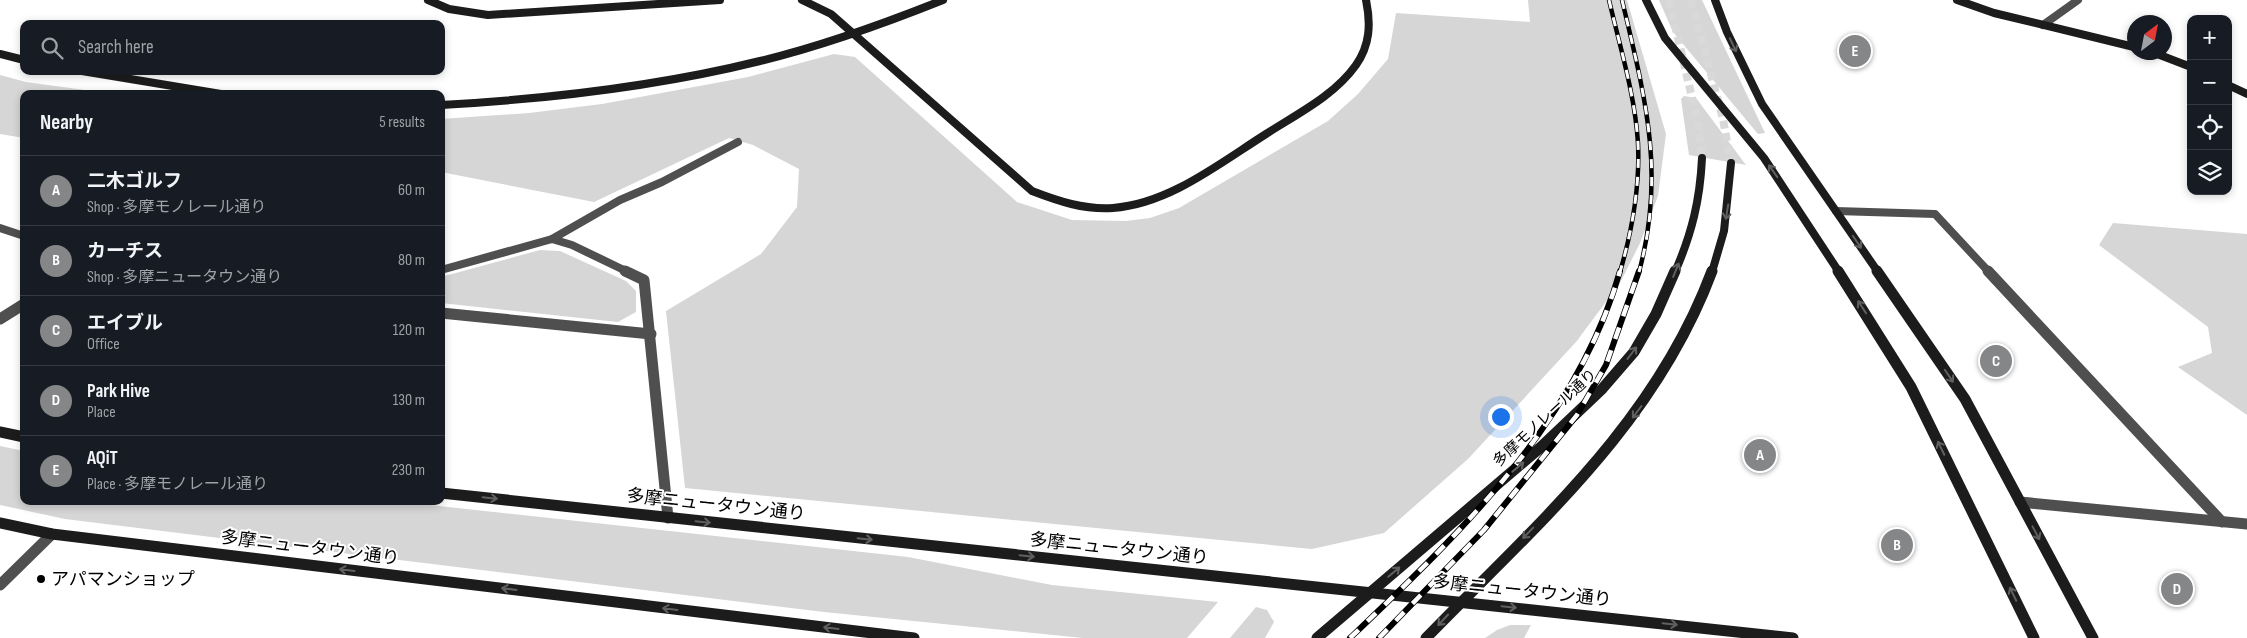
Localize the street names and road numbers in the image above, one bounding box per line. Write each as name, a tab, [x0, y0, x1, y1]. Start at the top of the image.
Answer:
street label: 多摩モノレール通り	[1489, 365, 1601, 471]
street label: 多摩ニュータウン通り	[625, 485, 807, 525]
street label: 多摩ニュータウン通り	[219, 527, 401, 569]
street label: 多摩ニュータウン通り	[1028, 529, 1210, 569]
street label: 多摩ニュータウン通り	[1431, 571, 1613, 611]

